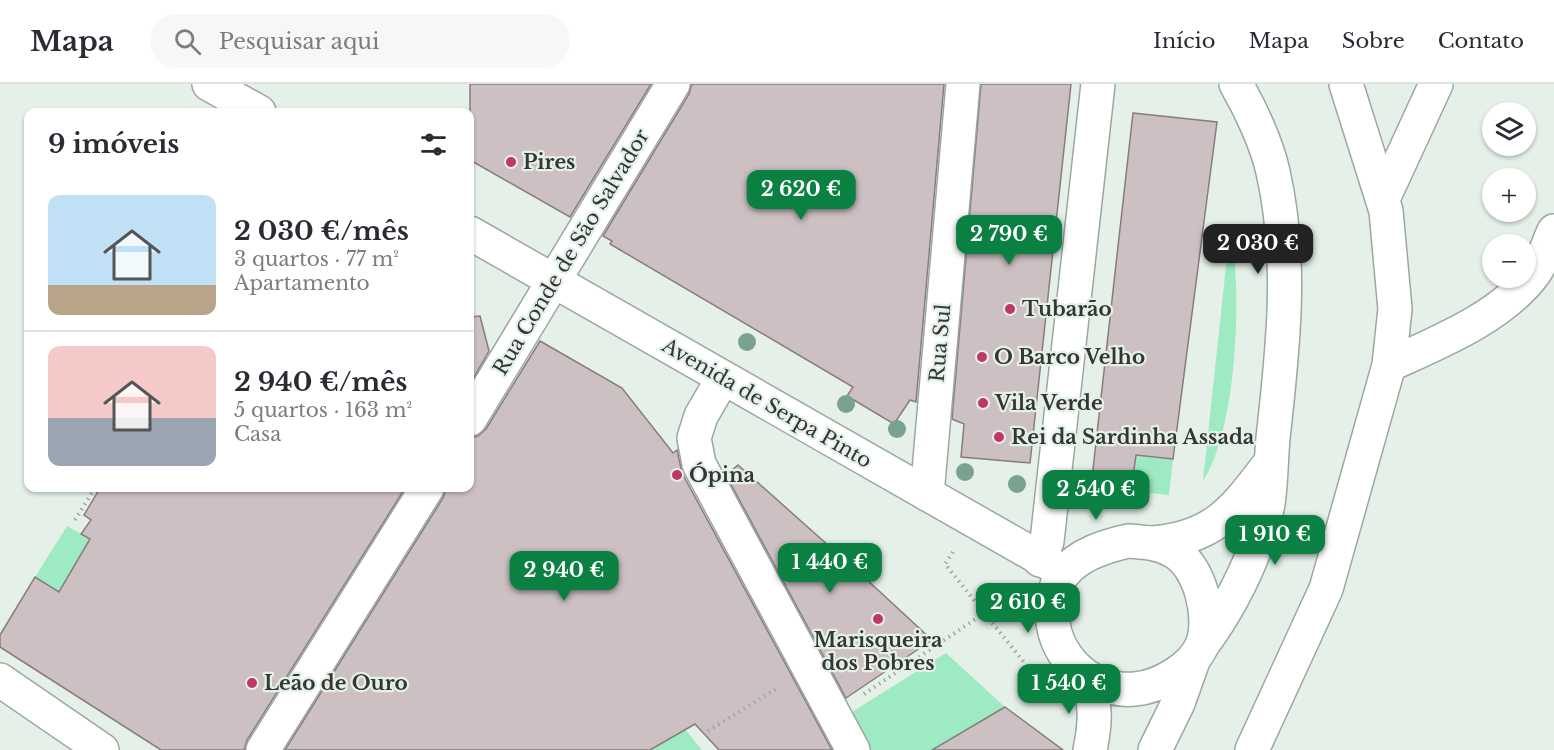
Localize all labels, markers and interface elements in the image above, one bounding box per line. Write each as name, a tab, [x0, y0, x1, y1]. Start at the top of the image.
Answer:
search box	[150, 14, 570, 68]
text: Mapa	[30, 24, 114, 59]
icon: search	[171, 25, 204, 58]
text: Pesquisar aqui	[219, 28, 380, 55]
text: Início	[1153, 28, 1215, 54]
text: Mapa	[1248, 28, 1309, 54]
text: Sobre	[1342, 28, 1405, 54]
text: Contato	[1438, 28, 1524, 54]
map controls	[1482, 102, 1536, 288]
button: layers	[1482, 102, 1536, 156]
street label: Rua Conde de São Salvador	[488, 124, 654, 379]
text: 9 imóveis	[48, 128, 179, 160]
icon: filters	[417, 128, 450, 161]
place label: Pires	[523, 150, 575, 174]
marker: Pires	[504, 155, 518, 169]
button: +	[1482, 168, 1536, 222]
pin: 2 620 €	[746, 170, 856, 221]
text: 2 620 €	[761, 177, 841, 201]
text: 2 030 €/mês	[234, 215, 409, 247]
pin: 2 790 €	[954, 215, 1064, 266]
icon: home	[96, 219, 168, 291]
text: 2 790 €	[970, 222, 1048, 246]
pin: 2 030 €	[1203, 224, 1313, 275]
text: 2 030 €	[1217, 231, 1299, 255]
button: −	[1482, 234, 1536, 288]
text: 3 quartos · 77 m²	[234, 247, 399, 271]
text: Apartamento	[234, 271, 370, 295]
place label: Tubarão	[1022, 297, 1112, 321]
marker: Tubarão	[1003, 302, 1017, 316]
street label: Rua Sul	[925, 303, 955, 383]
street label: Avenida de Serpa Pinto	[657, 333, 876, 473]
place label: O Barco Velho	[994, 345, 1145, 369]
marker: O Barco Velho	[975, 350, 989, 364]
text: 2 940 €/mês	[234, 366, 407, 398]
icon: home	[96, 370, 168, 442]
place label: Vila Verde	[994, 391, 1103, 415]
marker: Vila Verde	[976, 396, 990, 410]
text: 5 quartos · 163 m²	[234, 398, 412, 422]
text: Casa	[234, 422, 281, 446]
place label: Rei da Sardinha Assada	[1011, 425, 1255, 449]
marker: Rei da Sardinha Assada	[992, 430, 1006, 444]
place label: Ópina	[689, 462, 756, 487]
marker: Ópina	[670, 468, 684, 482]
pin: 2 540 €	[1041, 470, 1151, 521]
text: 2 540 €	[1056, 477, 1136, 501]
pin: 1 910 €	[1220, 515, 1330, 566]
text: 1 910 €	[1239, 522, 1311, 546]
pin: 1 440 €	[775, 543, 885, 594]
text: 1 440 €	[792, 550, 868, 574]
pin: 2 940 €	[509, 551, 619, 602]
text: 2 940 €	[524, 558, 604, 582]
pin: 2 610 €	[973, 583, 1083, 634]
text: 2 610 €	[990, 590, 1066, 614]
marker: Marisqueira dos Pobres	[871, 612, 885, 626]
place label: Marisqueira dos Pobres	[814, 628, 943, 675]
pin: 1 540 €	[1014, 664, 1124, 715]
place label: Leão de Ouro	[264, 671, 408, 695]
text: 1 540 €	[1032, 671, 1106, 695]
marker: Leão de Ouro	[245, 676, 259, 690]

